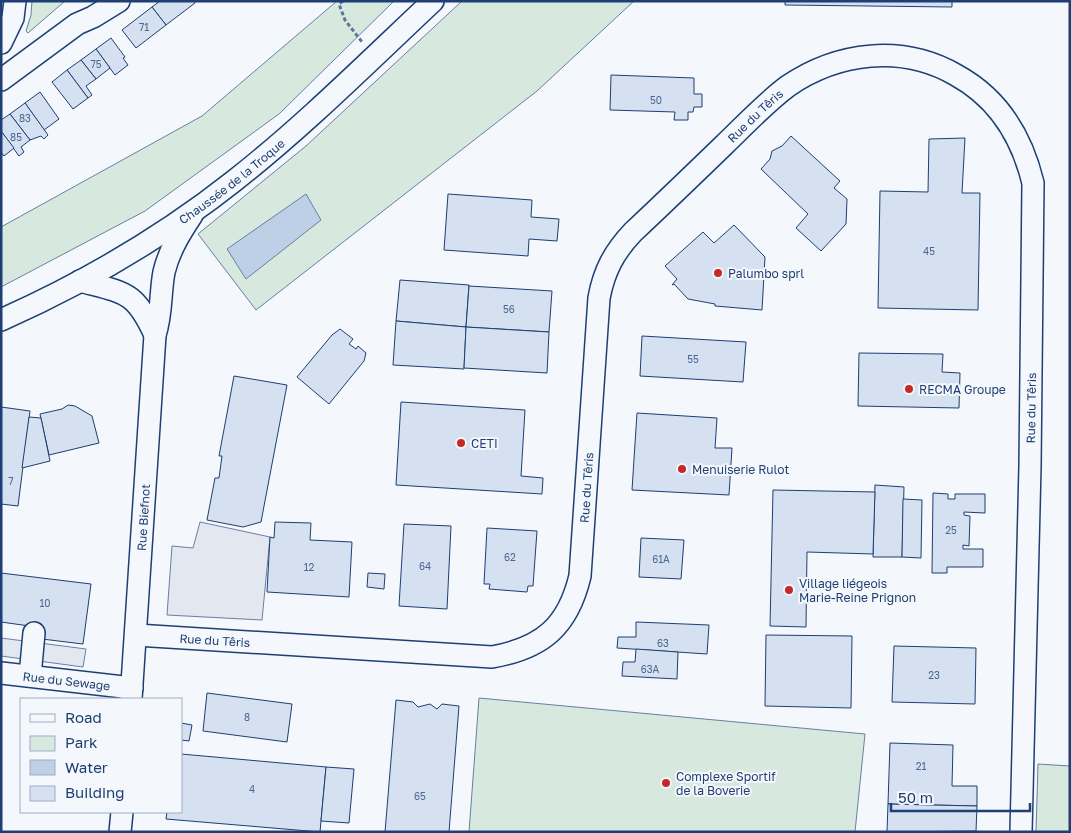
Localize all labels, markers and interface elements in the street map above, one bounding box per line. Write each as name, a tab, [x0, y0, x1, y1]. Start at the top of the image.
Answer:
house number: 71	[139, 21, 149, 33]
house number: 75	[90, 58, 102, 70]
street label: Rue du Têris	[724, 86, 786, 145]
house number: 50	[650, 94, 662, 106]
house number: 83	[19, 112, 31, 124]
house number: 85	[10, 131, 22, 143]
street label: Chaussée de la Troque	[176, 135, 287, 227]
house number: 45	[923, 245, 935, 257]
place label: Palumbo sprl	[728, 266, 804, 281]
marker: Palumbo sprl	[712, 267, 724, 279]
house number: 56	[503, 303, 515, 315]
house number: 55	[687, 353, 699, 365]
street label: Rue du Têris	[1023, 373, 1039, 443]
place label: RECMA Groupe	[919, 382, 1006, 397]
marker: RECMA Groupe	[903, 383, 915, 395]
place label: CETI	[471, 436, 498, 451]
marker: CETI	[455, 437, 467, 449]
street label: Rue du Têris	[576, 452, 596, 523]
place label: Menuiserie Rulot	[692, 462, 789, 477]
marker: Menuiserie Rulot	[676, 463, 688, 475]
house number: 7	[8, 475, 14, 487]
street label: Rue Biefnot	[133, 483, 153, 551]
house number: 25	[945, 524, 957, 536]
house number: 62	[504, 551, 516, 563]
house number: 61A	[652, 553, 670, 565]
house number: 64	[419, 560, 431, 572]
house number: 12	[304, 561, 315, 573]
place label: Village liégeois Marie-Reine Prignon	[799, 576, 916, 605]
marker: Village liégeois Marie-Reine Prignon	[783, 584, 795, 596]
house number: 10	[39, 597, 51, 609]
street label: Rue du Têris	[179, 630, 251, 650]
house number: 63	[657, 637, 669, 649]
house number: 63A	[641, 663, 660, 675]
street label: Rue du Sewage	[22, 668, 111, 693]
house number: 23	[928, 669, 940, 681]
legend	[20, 698, 182, 813]
text: Road	[65, 708, 102, 726]
house number: 8	[244, 711, 250, 723]
text: Park	[65, 733, 98, 751]
text: Water	[65, 758, 108, 776]
house number: 21	[916, 760, 926, 772]
place label: Complexe Sportif de la Boverie	[676, 769, 776, 798]
marker: Complexe Sportif de la Boverie	[660, 777, 672, 789]
scale bar	[891, 780, 1030, 812]
text: Building	[65, 783, 125, 801]
house number: 4	[249, 783, 255, 795]
text: 50 m	[898, 788, 933, 806]
house number: 65	[414, 790, 426, 802]

